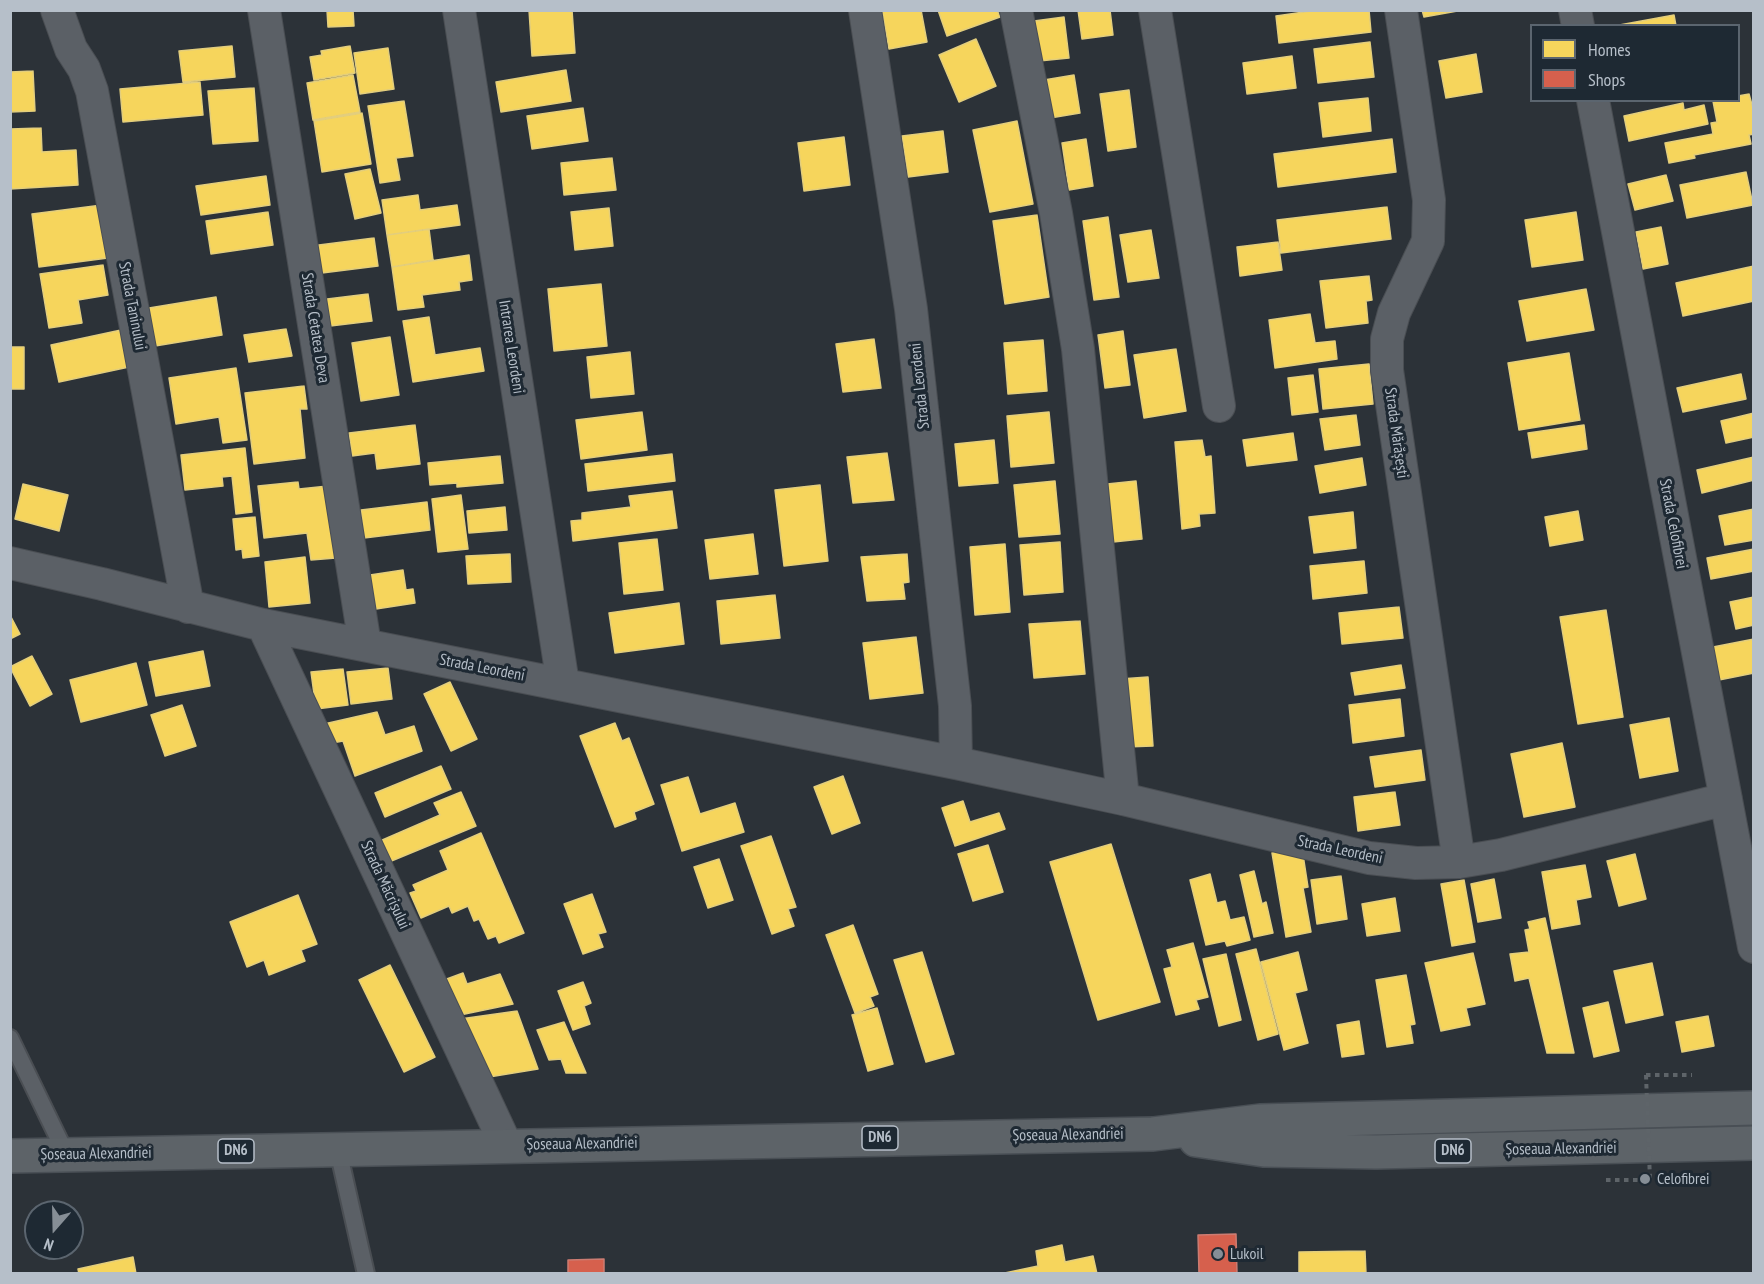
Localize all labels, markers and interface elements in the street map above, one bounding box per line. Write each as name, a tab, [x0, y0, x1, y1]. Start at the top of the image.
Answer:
legend	[1530, 24, 1740, 102]
text: Homes	[1588, 38, 1631, 61]
text: Shops	[1588, 68, 1625, 91]
street label: Strada Taninului	[114, 260, 150, 352]
street label: Strada Cetatea Deva	[297, 272, 333, 384]
street label: Intrarea Leordeni	[494, 299, 528, 395]
street label: Strada Leordeni	[906, 342, 934, 430]
street label: Strada Mărășești	[1380, 386, 1412, 480]
street label: Strada Celofibrei	[1655, 477, 1691, 571]
street label: Strada Leordeni	[438, 650, 526, 686]
street label: Strada Leordeni	[1296, 832, 1384, 868]
street label: Strada Măcrișului	[356, 838, 414, 932]
street label: Șoseaua Alexandriei	[1012, 1124, 1124, 1146]
road number: DN6	[862, 1126, 898, 1150]
street label: Șoseaua Alexandriei	[526, 1133, 638, 1155]
street label: Șoseaua Alexandriei	[1505, 1138, 1617, 1160]
road number: DN6	[218, 1139, 254, 1163]
road number: DN6	[1435, 1139, 1471, 1163]
street label: Șoseaua Alexandriei	[40, 1143, 152, 1165]
place label: Celofibrei	[1657, 1169, 1710, 1189]
marker: Celofibrei	[1638, 1172, 1652, 1186]
north arrow	[24, 1200, 84, 1260]
text: N	[41, 1234, 56, 1256]
place label: Lukoil	[1230, 1244, 1264, 1264]
marker: Lukoil	[1211, 1247, 1225, 1261]

